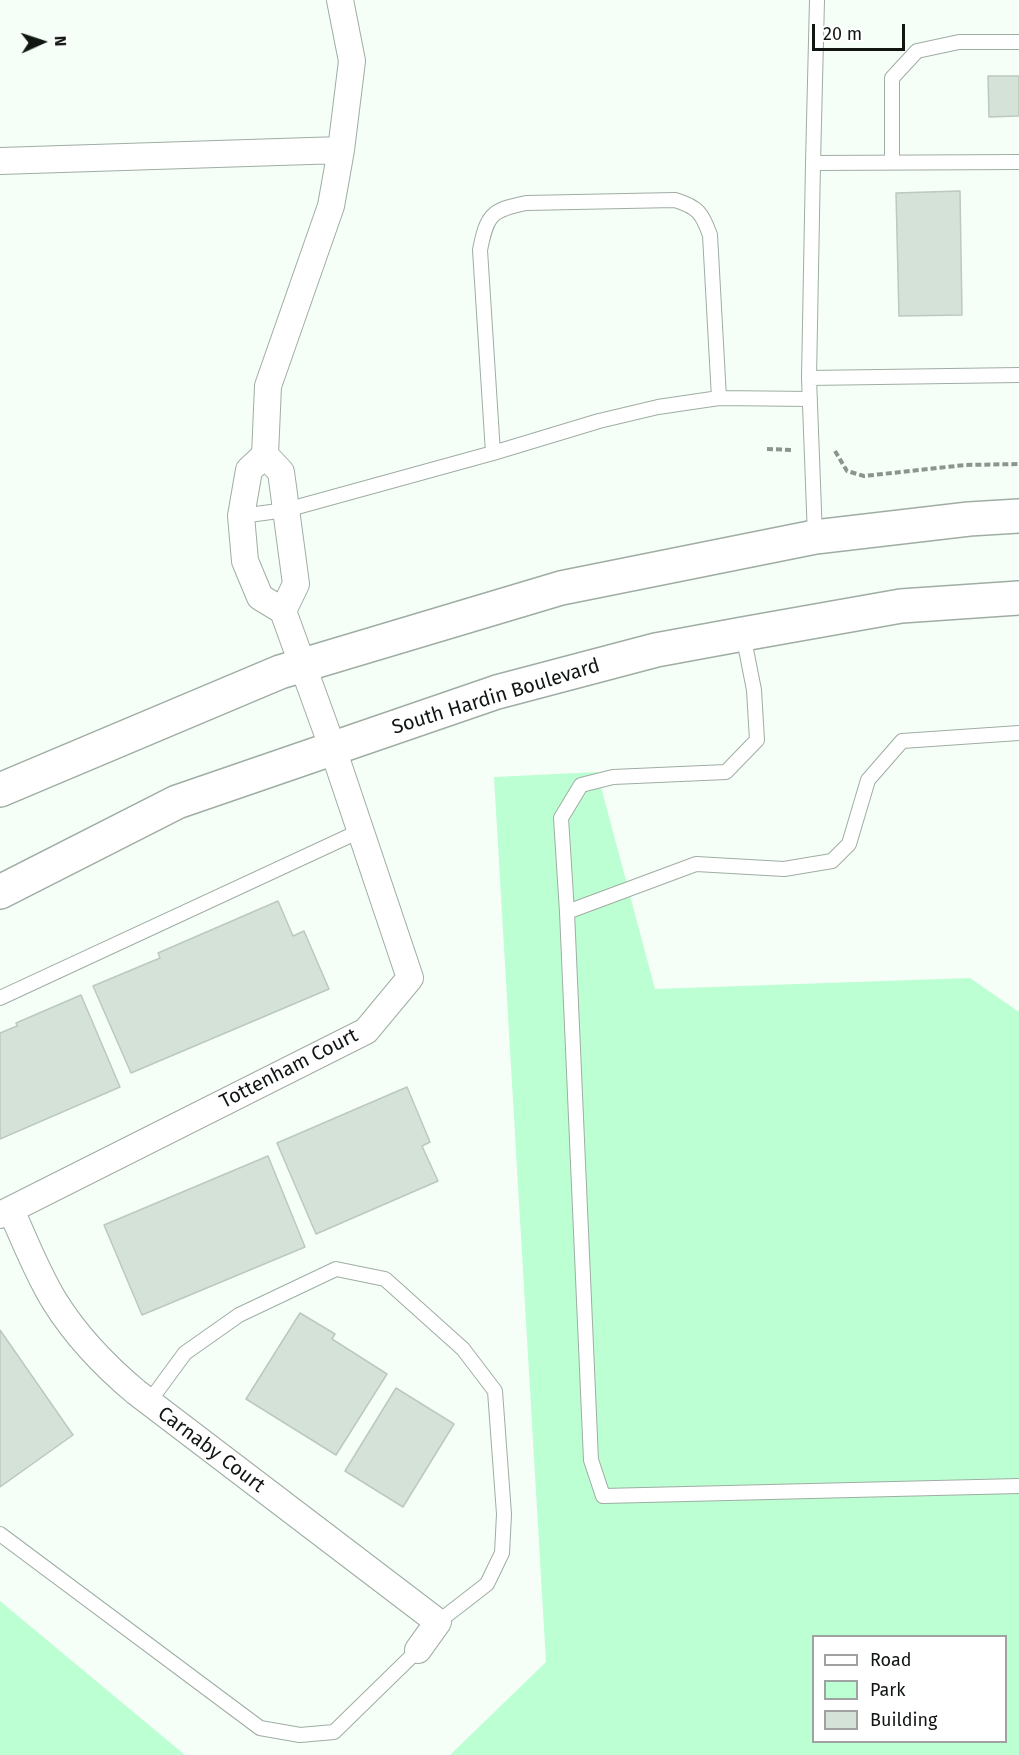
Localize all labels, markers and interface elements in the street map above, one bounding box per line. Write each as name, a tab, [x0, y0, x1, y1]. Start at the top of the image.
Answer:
north arrow	[12, 12, 72, 72]
scale bar	[815, 12, 908, 50]
text: 20 m	[823, 23, 862, 45]
text: N	[51, 35, 70, 47]
street label: South Hardin Boulevard	[389, 654, 603, 740]
street label: Tottenham Court	[216, 1024, 362, 1114]
street label: Carnaby Court	[153, 1402, 269, 1498]
legend	[812, 1635, 1007, 1743]
text: Road	[870, 1649, 912, 1671]
text: Park	[870, 1679, 905, 1701]
text: Building	[870, 1709, 937, 1731]

